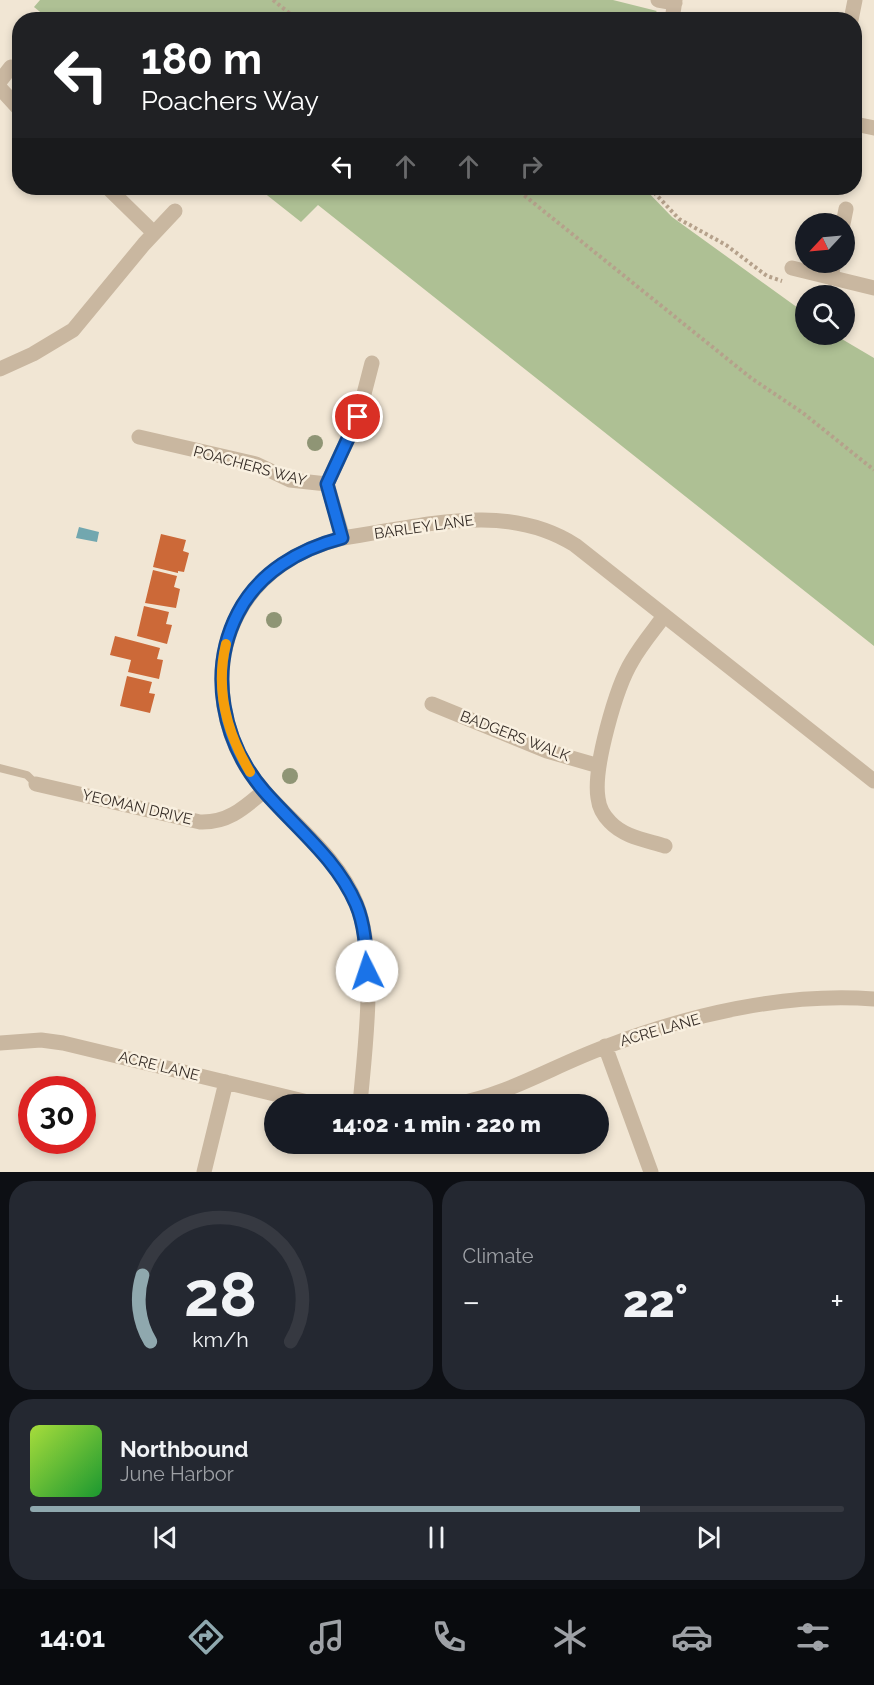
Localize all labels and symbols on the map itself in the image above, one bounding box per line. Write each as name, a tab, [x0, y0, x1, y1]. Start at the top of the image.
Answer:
north arrow	[795, 213, 855, 273]
pin	[332, 391, 383, 442]
street label: POACHERS WAY	[192, 442, 309, 490]
street label: BARLEY LANE	[373, 511, 475, 543]
street label: BADGERS WALK	[458, 707, 573, 765]
street label: YEOMAN DRIVE	[80, 786, 194, 828]
position arrow	[335, 939, 399, 1003]
street label: ACRE LANE	[618, 1010, 702, 1050]
street label: ACRE LANE	[117, 1047, 201, 1085]
speed limit sign: 30	[18, 1076, 96, 1154]

